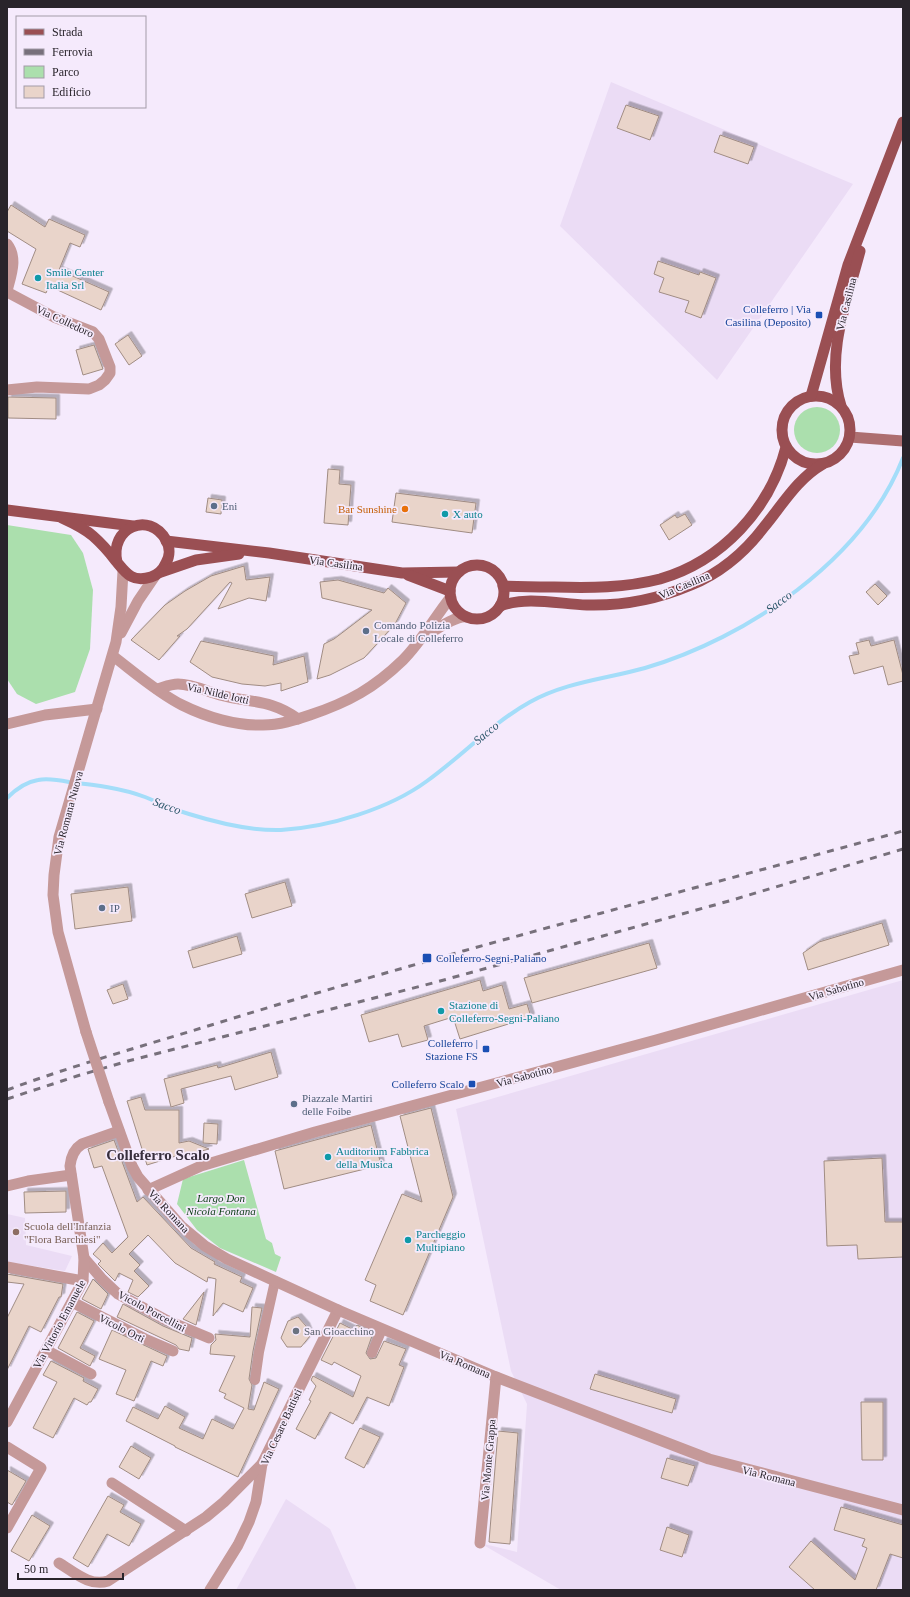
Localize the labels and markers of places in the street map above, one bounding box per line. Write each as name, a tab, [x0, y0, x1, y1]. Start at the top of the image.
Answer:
place label: Smile Center Italia Srl	[46, 266, 104, 291]
marker: Smile Center Italia Srl	[33, 273, 43, 283]
place label: Colleferro | Via Casilina (Deposito)	[725, 303, 811, 329]
marker: Colleferro | Via Casilina (Deposito)	[814, 310, 824, 320]
place label: Eni	[222, 500, 237, 512]
marker: Eni	[209, 501, 219, 511]
place label: Bar Sunshine	[338, 503, 397, 515]
marker: Bar Sunshine	[400, 504, 410, 514]
place label: X auto	[453, 508, 483, 520]
marker: X auto	[440, 509, 450, 519]
place label: Comando Polizia Locale di Colleferro	[374, 619, 464, 644]
marker: Comando Polizia Locale di Colleferro	[361, 626, 371, 636]
place label: IP	[110, 902, 120, 914]
marker: IP	[97, 903, 107, 913]
marker: Colleferro-Segni-Paliano	[421, 952, 433, 964]
place label: Colleferro-Segni-Paliano	[436, 952, 547, 964]
place label: Stazione di Colleferro-Segni-Paliano	[449, 999, 560, 1024]
marker: Stazione di Colleferro-Segni-Paliano	[436, 1006, 446, 1016]
place label: Colleferro | Stazione FS	[425, 1037, 478, 1062]
marker: Colleferro | Stazione FS	[481, 1044, 491, 1054]
place label: Colleferro Scalo	[392, 1078, 464, 1090]
marker: Colleferro Scalo	[467, 1079, 477, 1089]
place label: Piazzale Martiri delle Foibe	[302, 1092, 373, 1117]
marker: Piazzale Martiri delle Foibe	[289, 1099, 299, 1109]
place label: Auditorium Fabbrica della Musica	[336, 1145, 429, 1170]
marker: Auditorium Fabbrica della Musica	[323, 1152, 333, 1162]
place label: Scuola dell'Infanzia "Flora Barchiesi"	[24, 1220, 111, 1245]
marker: Scuola dell'Infanzia "Flora Barchiesi"	[11, 1227, 21, 1237]
place label: Parcheggio Multipiano	[416, 1228, 466, 1253]
marker: Parcheggio Multipiano	[403, 1235, 413, 1245]
place label: San Gioacchino	[304, 1325, 374, 1337]
marker: San Gioacchino	[291, 1326, 301, 1336]

